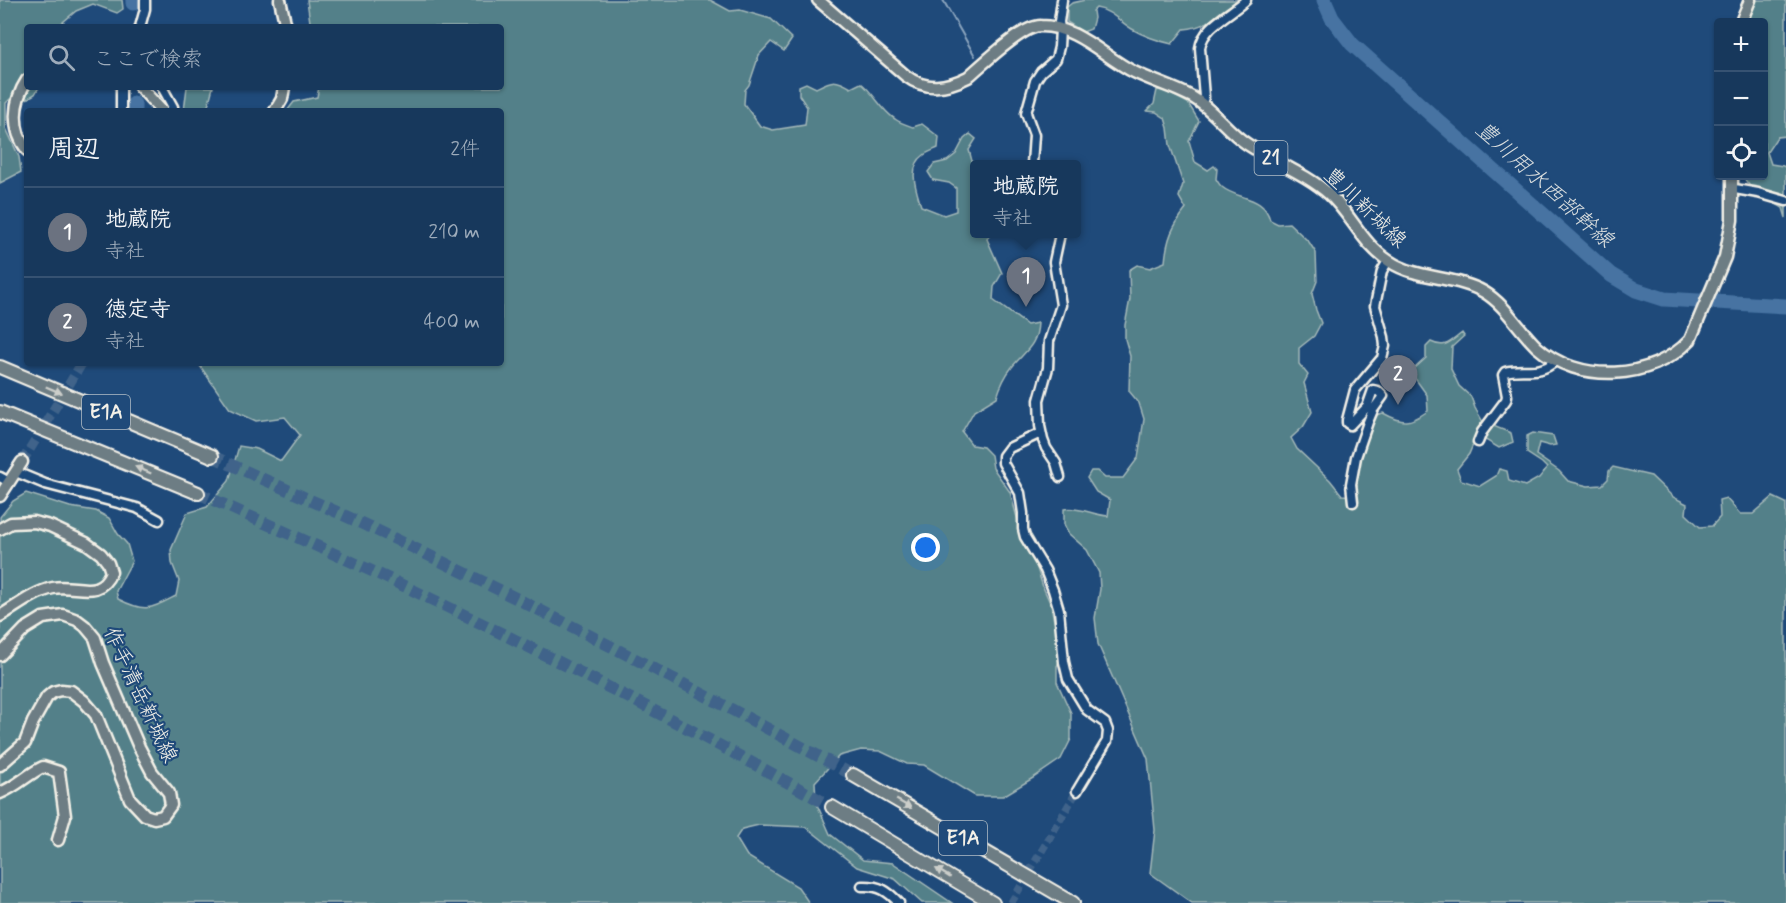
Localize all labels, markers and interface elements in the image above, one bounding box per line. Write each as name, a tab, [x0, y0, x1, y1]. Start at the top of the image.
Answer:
map controls	[1714, 18, 1768, 180]
button: +	[1714, 18, 1768, 72]
search box	[24, 24, 504, 90]
icon: search	[45, 41, 78, 74]
text: ここで検索	[93, 46, 203, 74]
button: −	[1714, 72, 1768, 126]
water label: 豊川用水西部幹線	[1469, 116, 1620, 255]
button: locate	[1714, 126, 1768, 180]
text: 周辺	[48, 133, 100, 167]
text: 2件	[450, 136, 480, 163]
road number: 21	[1254, 141, 1288, 175]
popup	[970, 160, 1081, 238]
street label: 豊川新城線	[1318, 161, 1412, 255]
text: 地蔵院	[992, 173, 1059, 201]
text: 寺社	[992, 205, 1032, 232]
text: 地蔵院	[105, 206, 171, 234]
text: 1	[63, 219, 72, 246]
text: 210 m	[428, 219, 480, 246]
text: 寺社	[105, 238, 145, 265]
pin: 1	[1006, 258, 1046, 307]
text: 徳定寺	[105, 296, 171, 324]
text: 2	[63, 309, 72, 336]
text: 400 m	[424, 309, 480, 336]
text: 寺社	[105, 328, 145, 355]
pin: 2	[1378, 356, 1418, 405]
one-way arrow	[45, 386, 63, 395]
road number: E1A	[82, 395, 130, 429]
one-way arrow	[134, 465, 152, 475]
your location	[911, 533, 940, 562]
street label: 作手清岳新城線	[96, 622, 184, 768]
one-way arrow	[896, 799, 913, 809]
road number: E1A	[939, 821, 987, 855]
one-way arrow	[934, 868, 951, 878]

